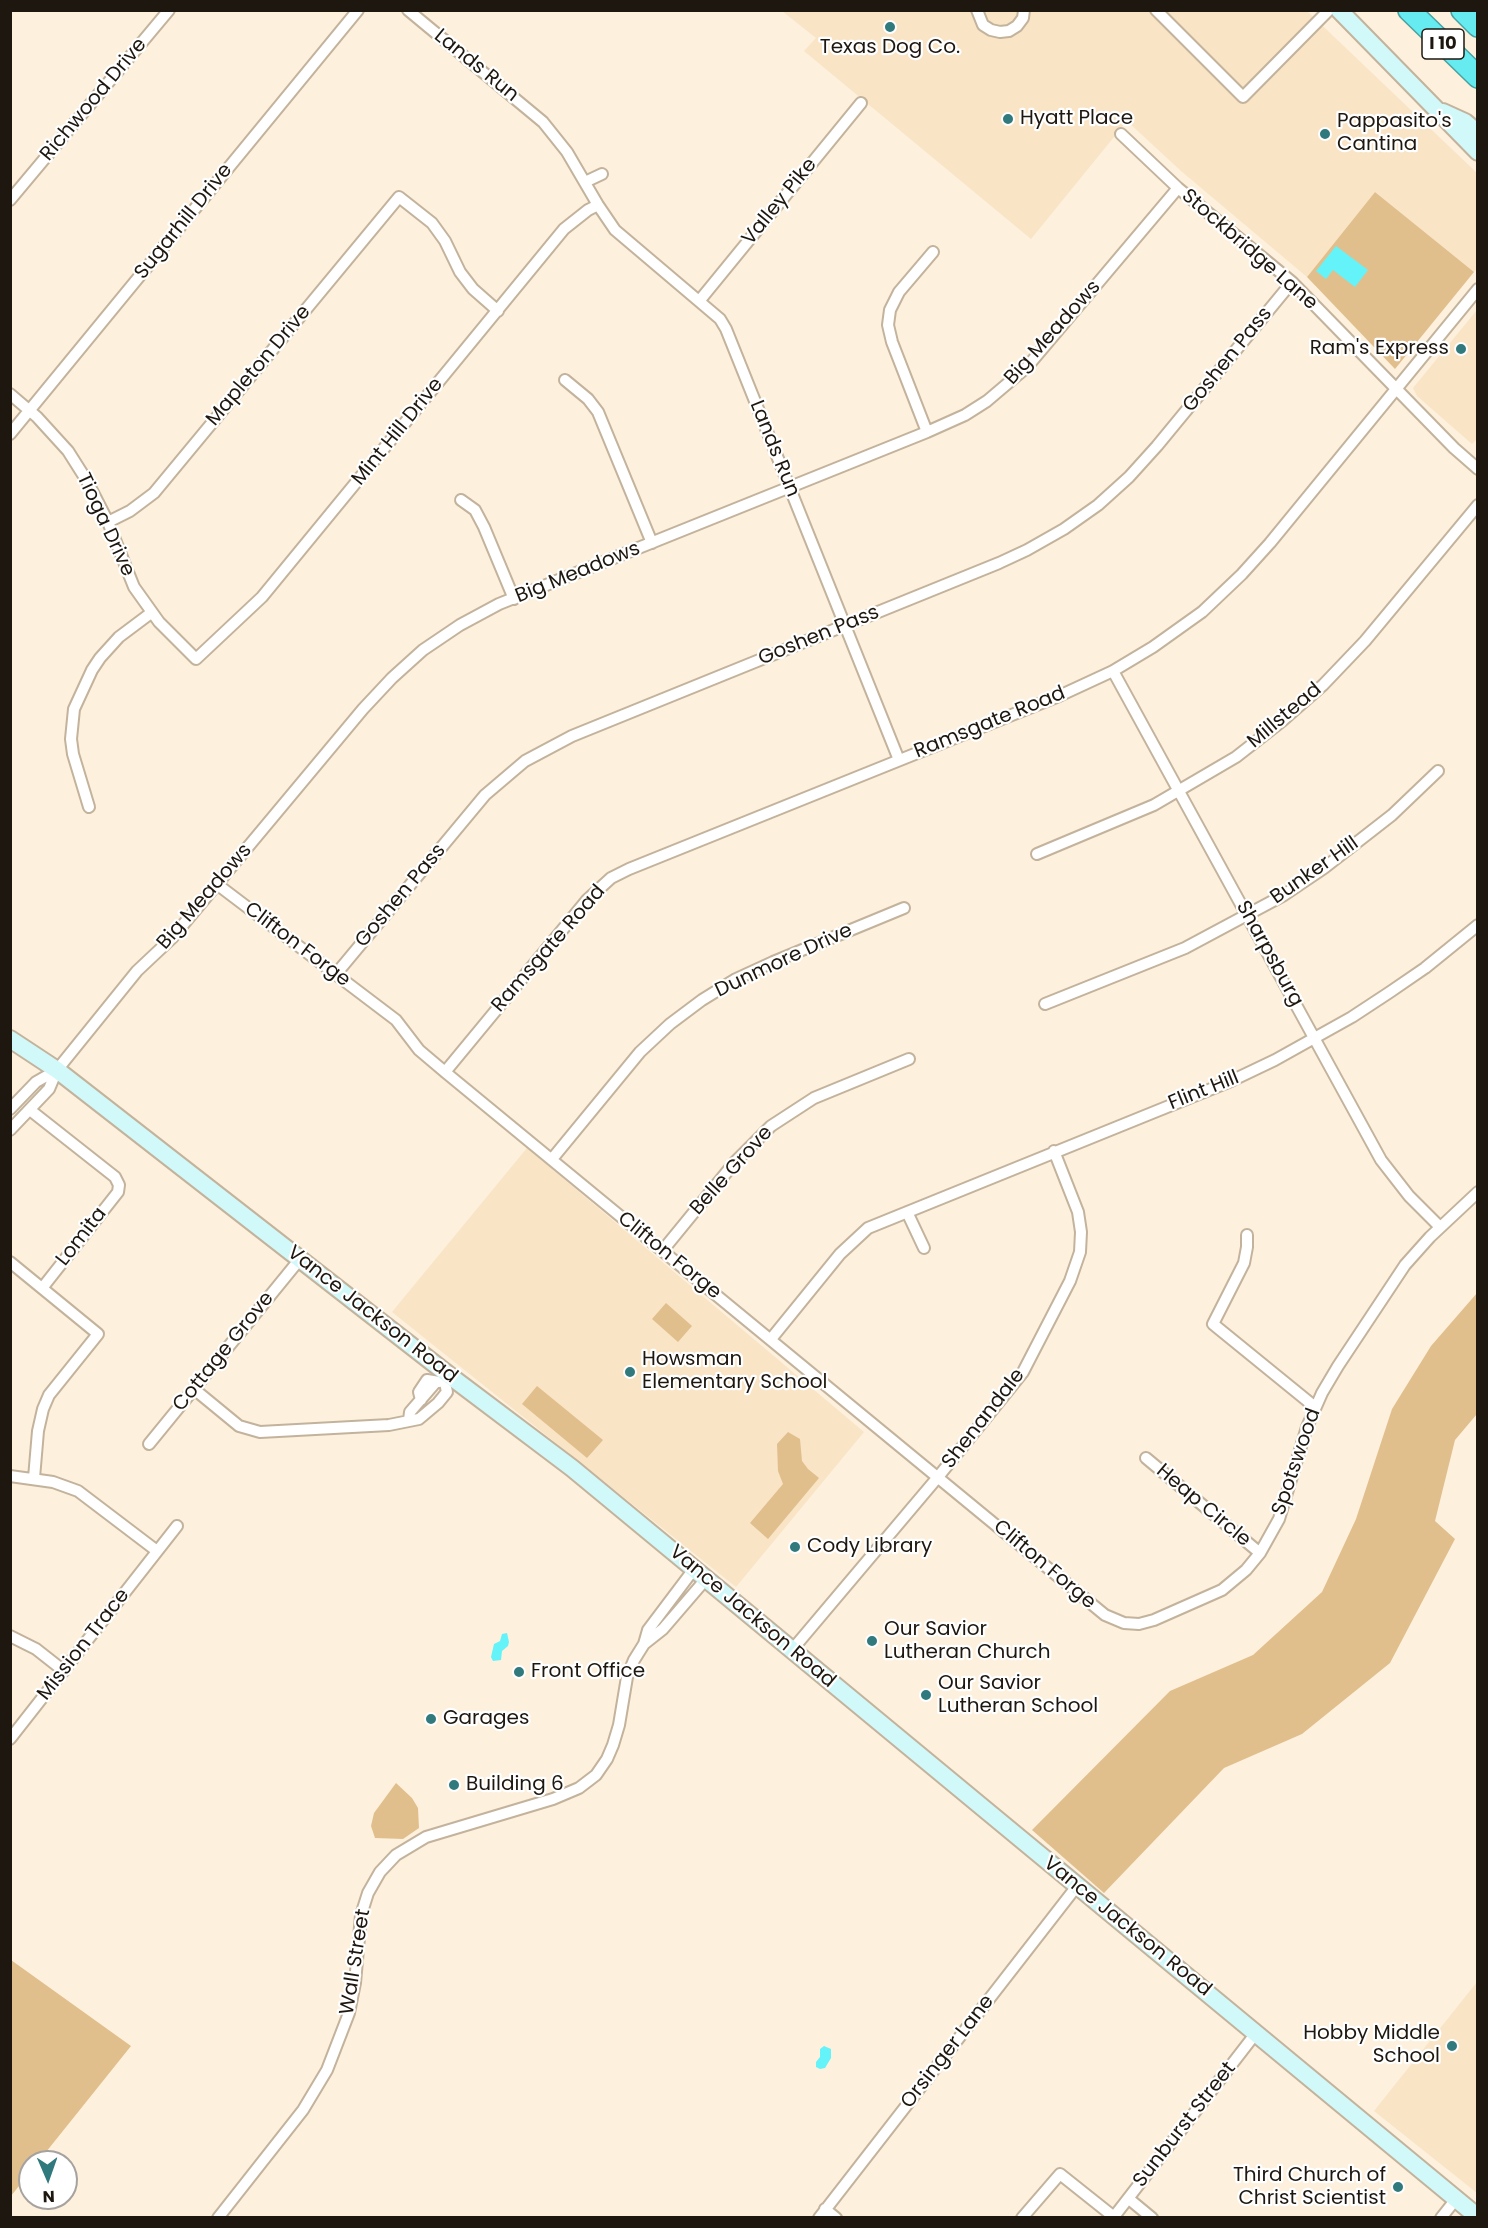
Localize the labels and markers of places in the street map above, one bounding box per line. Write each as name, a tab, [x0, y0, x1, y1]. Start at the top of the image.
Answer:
marker: Texas Dog Co.	[883, 20, 897, 34]
place label: Texas Dog Co.	[820, 36, 960, 60]
place label: Hyatt Place	[1020, 107, 1133, 131]
place label: Pappasito's Cantina	[1337, 110, 1452, 157]
marker: Hyatt Place	[1001, 112, 1015, 126]
marker: Pappasito's Cantina	[1318, 127, 1332, 141]
place label: Ram's Express	[1310, 337, 1449, 361]
marker: Ram's Express	[1454, 342, 1468, 356]
place label: Howsman Elementary School	[642, 1348, 827, 1395]
marker: Howsman Elementary School	[623, 1365, 637, 1379]
place label: Cody Library	[807, 1535, 932, 1559]
marker: Cody Library	[788, 1540, 802, 1554]
place label: Our Savior Lutheran Church	[884, 1618, 1050, 1665]
marker: Our Savior Lutheran Church	[865, 1634, 879, 1648]
place label: Front Office	[531, 1660, 645, 1684]
marker: Front Office	[512, 1665, 526, 1679]
place label: Our Savior Lutheran School	[938, 1672, 1098, 1719]
marker: Our Savior Lutheran School	[919, 1688, 933, 1702]
place label: Garages	[443, 1707, 529, 1731]
marker: Garages	[424, 1712, 438, 1726]
place label: Building 6	[466, 1773, 564, 1797]
marker: Building 6	[447, 1778, 461, 1792]
place label: Hobby Middle School	[1303, 2022, 1440, 2069]
marker: Hobby Middle School	[1445, 2039, 1459, 2053]
place label: Third Church of Christ Scientist	[1233, 2164, 1386, 2211]
marker: Third Church of Christ Scientist	[1391, 2180, 1405, 2194]

